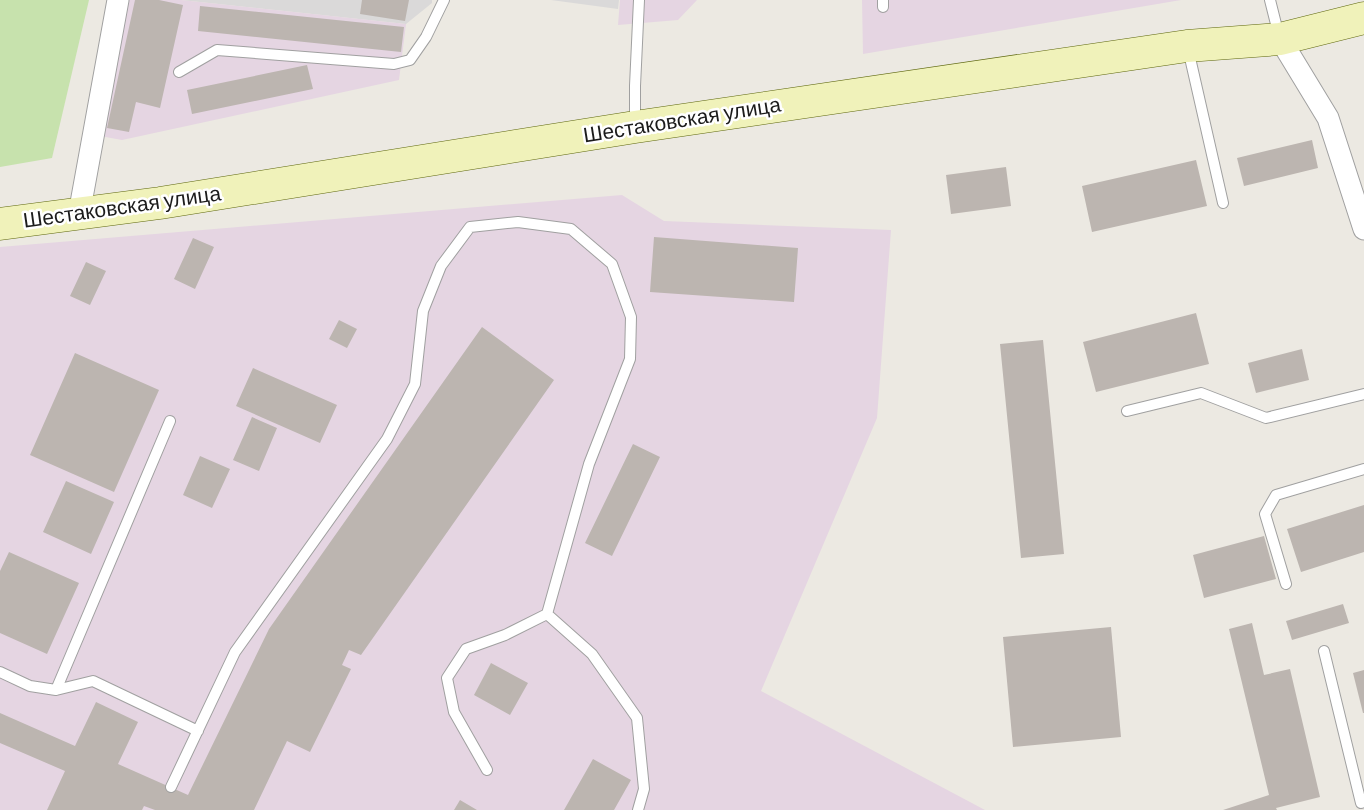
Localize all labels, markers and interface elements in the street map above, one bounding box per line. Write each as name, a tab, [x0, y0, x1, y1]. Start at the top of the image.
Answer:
street label: Шестаковская улица	[581, 91, 783, 146]
street label: Шестаковская улица	[21, 179, 223, 232]

